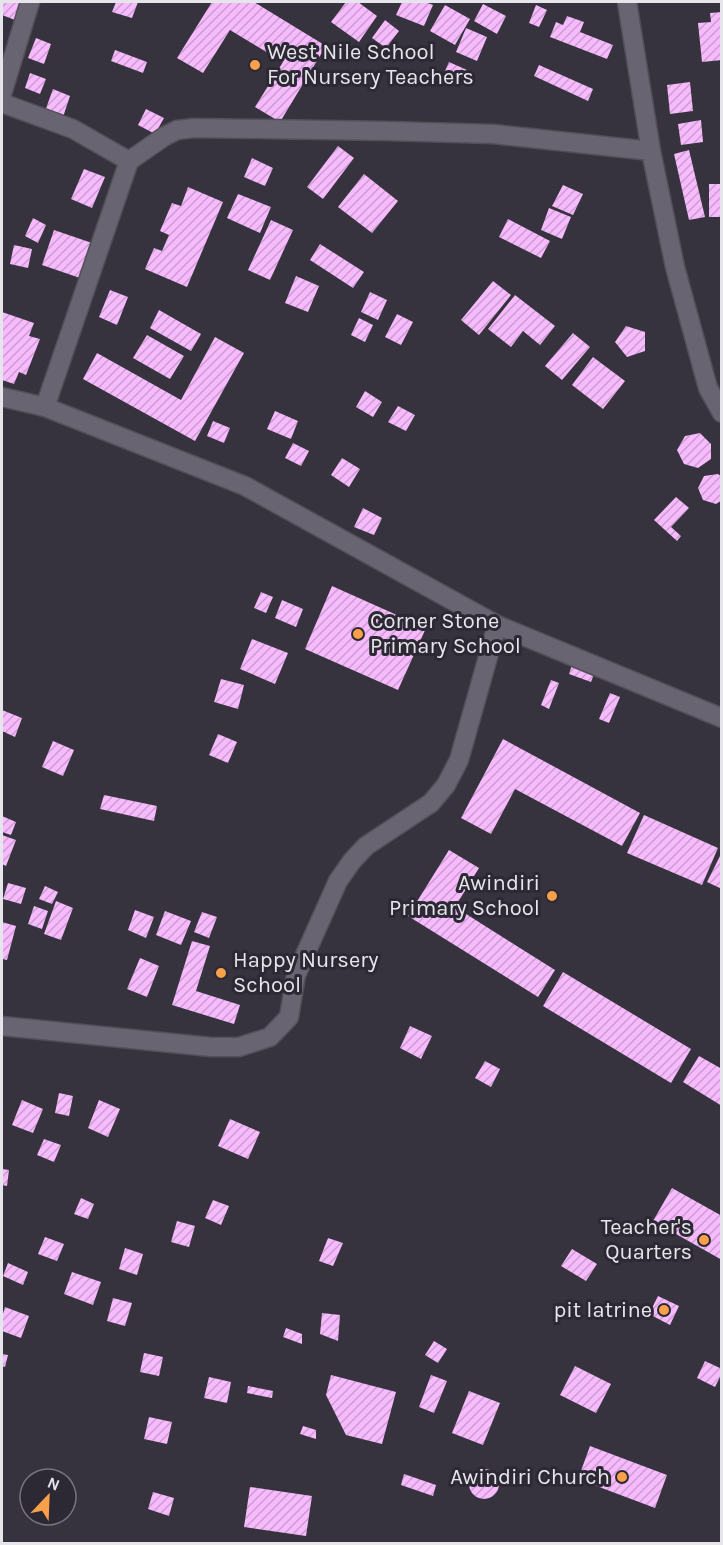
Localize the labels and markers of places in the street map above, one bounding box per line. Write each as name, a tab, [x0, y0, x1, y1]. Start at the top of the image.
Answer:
place label: West Nile School For Nursery Teachers	[267, 39, 474, 90]
marker: West Nile School For Nursery Teachers	[248, 58, 262, 72]
place label: Corner Stone Primary School	[370, 608, 521, 659]
marker: Corner Stone Primary School	[351, 627, 365, 641]
place label: Awindiri Primary School	[389, 870, 540, 921]
marker: Awindiri Primary School	[545, 889, 559, 903]
place label: Happy Nursery School	[233, 947, 378, 998]
marker: Happy Nursery School	[214, 966, 228, 980]
place label: Teacher's Quarters	[601, 1214, 692, 1265]
marker: Teacher's Quarters	[697, 1233, 711, 1247]
place label: pit latrine	[553, 1297, 652, 1323]
marker: pit latrine	[657, 1303, 671, 1317]
place label: Awindiri Church	[450, 1464, 610, 1490]
marker: Awindiri Church	[615, 1470, 629, 1484]

